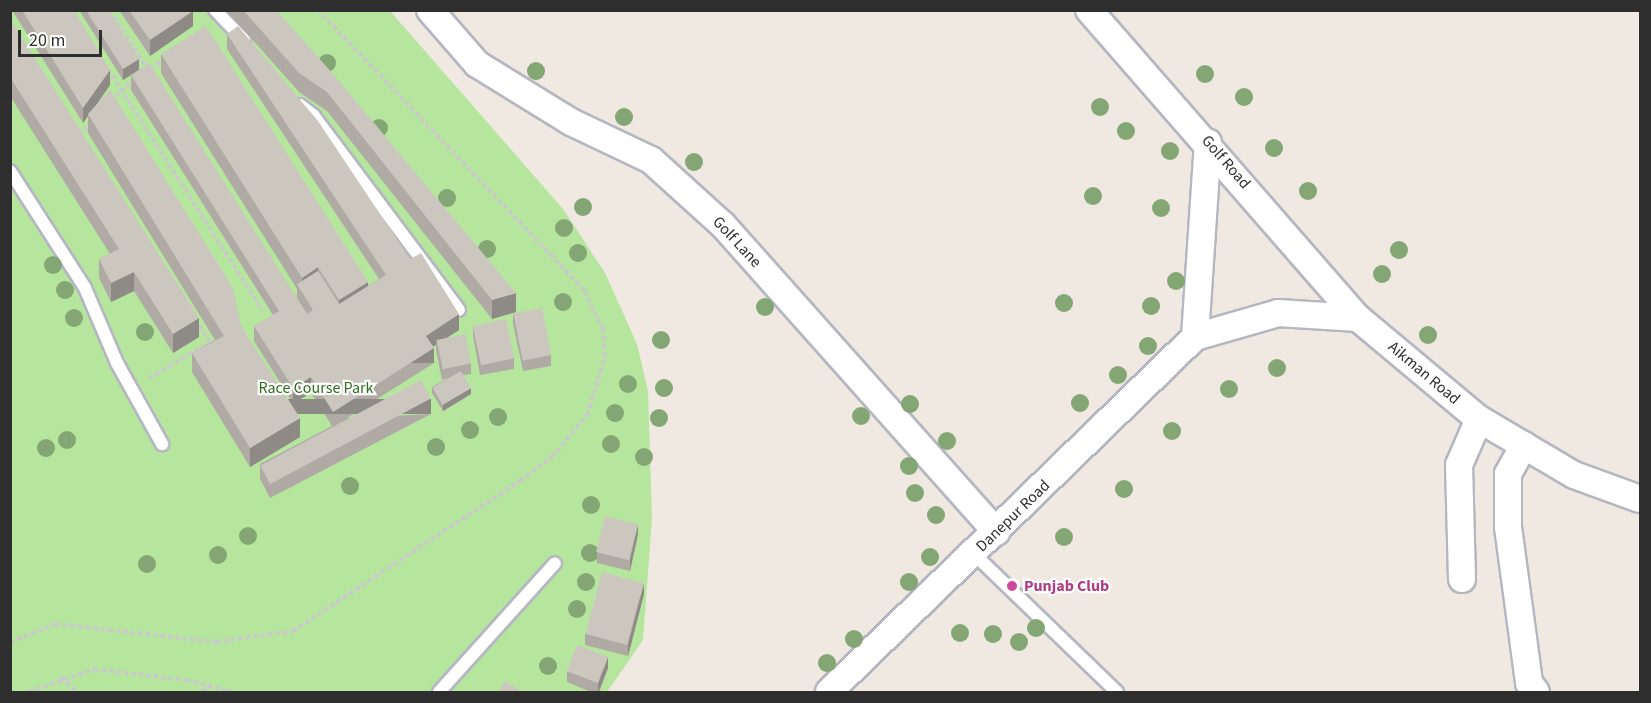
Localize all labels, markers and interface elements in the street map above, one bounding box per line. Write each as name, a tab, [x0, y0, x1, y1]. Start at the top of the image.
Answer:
scale bar	[21, 18, 105, 56]
text: 20 m	[29, 28, 65, 53]
street label: Golf Road	[1197, 131, 1255, 193]
street label: Golf Lane	[708, 212, 766, 272]
street label: Aikman Road	[1384, 337, 1464, 409]
park label: Race Course Park	[259, 378, 373, 398]
street label: Danepur Road	[972, 476, 1054, 556]
place label: Punjab Club	[1024, 576, 1109, 596]
marker: Punjab Club	[1005, 579, 1019, 593]

